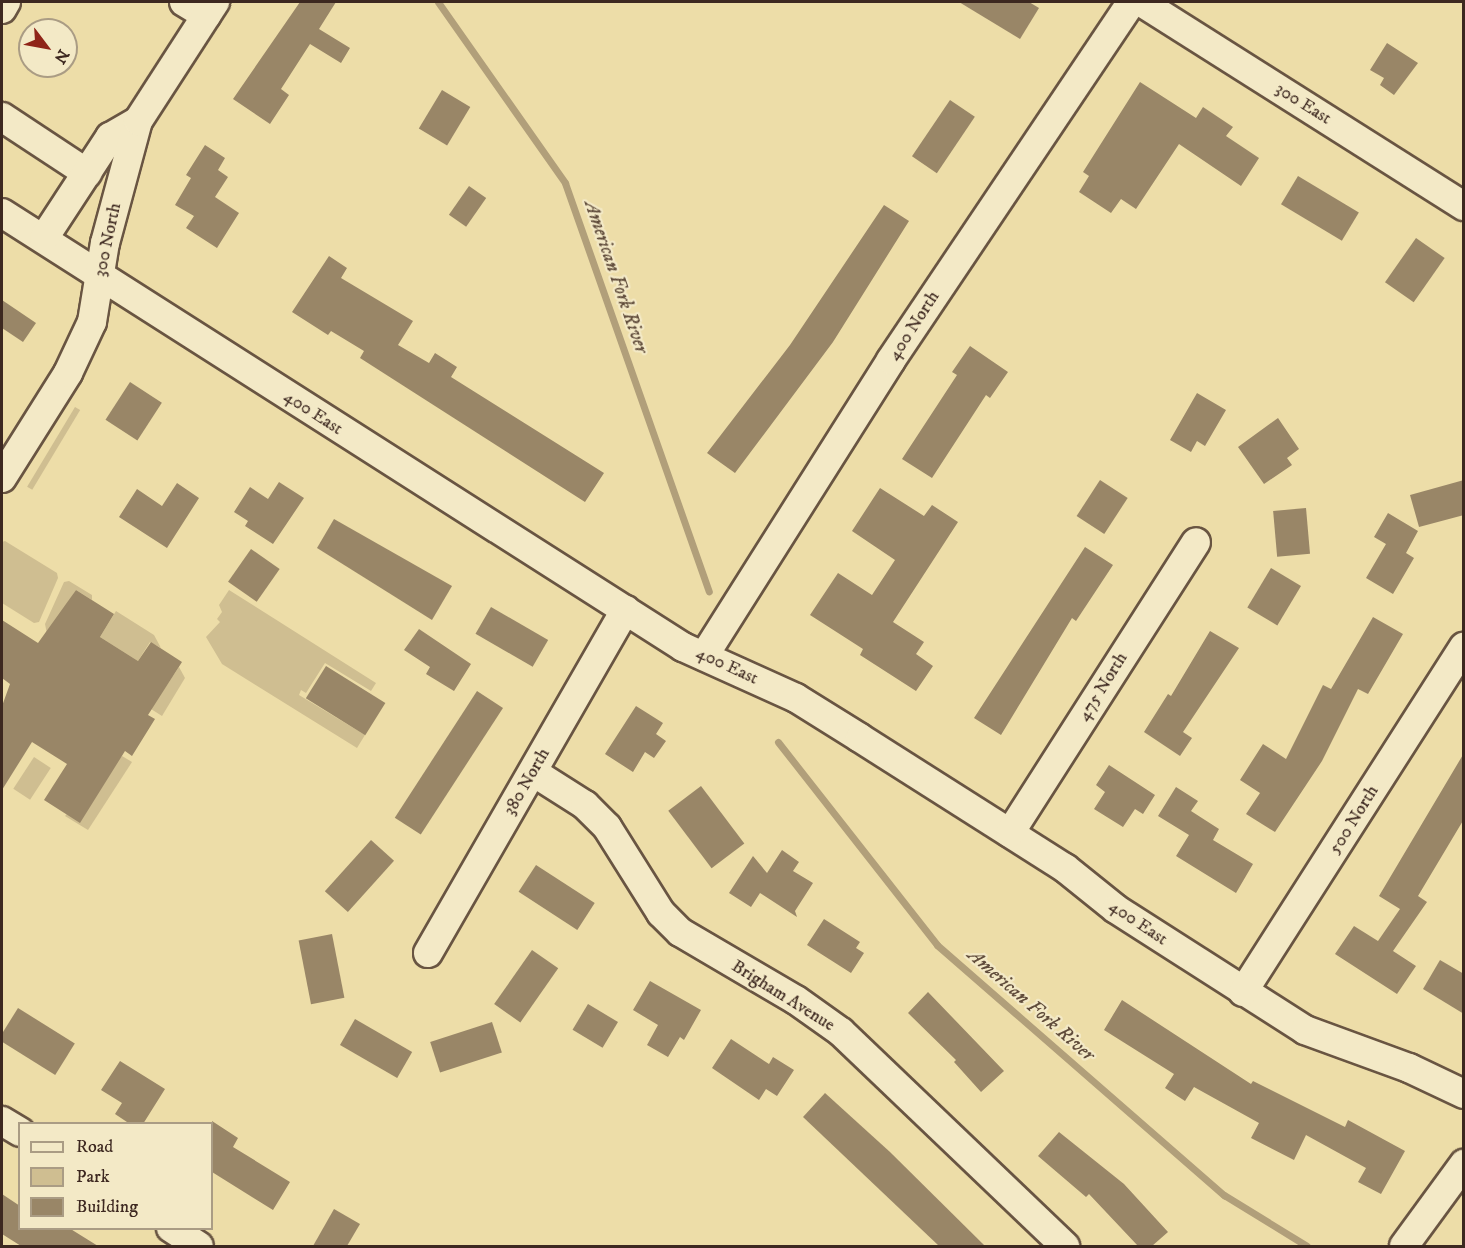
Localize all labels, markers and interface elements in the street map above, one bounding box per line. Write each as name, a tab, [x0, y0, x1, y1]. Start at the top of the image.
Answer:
north arrow	[18, 18, 78, 78]
text: N	[50, 46, 74, 67]
street label: 300 East	[1271, 78, 1335, 130]
water label: American Fork River	[579, 197, 653, 357]
street label: 300 North	[90, 201, 126, 279]
street label: 400 North	[884, 287, 944, 365]
street label: 400 East	[280, 386, 346, 440]
street label: 400 East	[693, 642, 761, 690]
street label: 475 North	[1073, 649, 1133, 725]
street label: 380 North	[499, 744, 555, 820]
street label: 500 North	[1324, 782, 1384, 858]
street label: 400 East	[1105, 896, 1171, 950]
water label: American Fork River	[963, 943, 1099, 1067]
street label: Brigham Avenue	[727, 956, 839, 1036]
legend	[18, 1122, 213, 1230]
text: Road	[76, 1136, 113, 1158]
text: Park	[76, 1166, 110, 1188]
text: Building	[76, 1196, 138, 1218]

